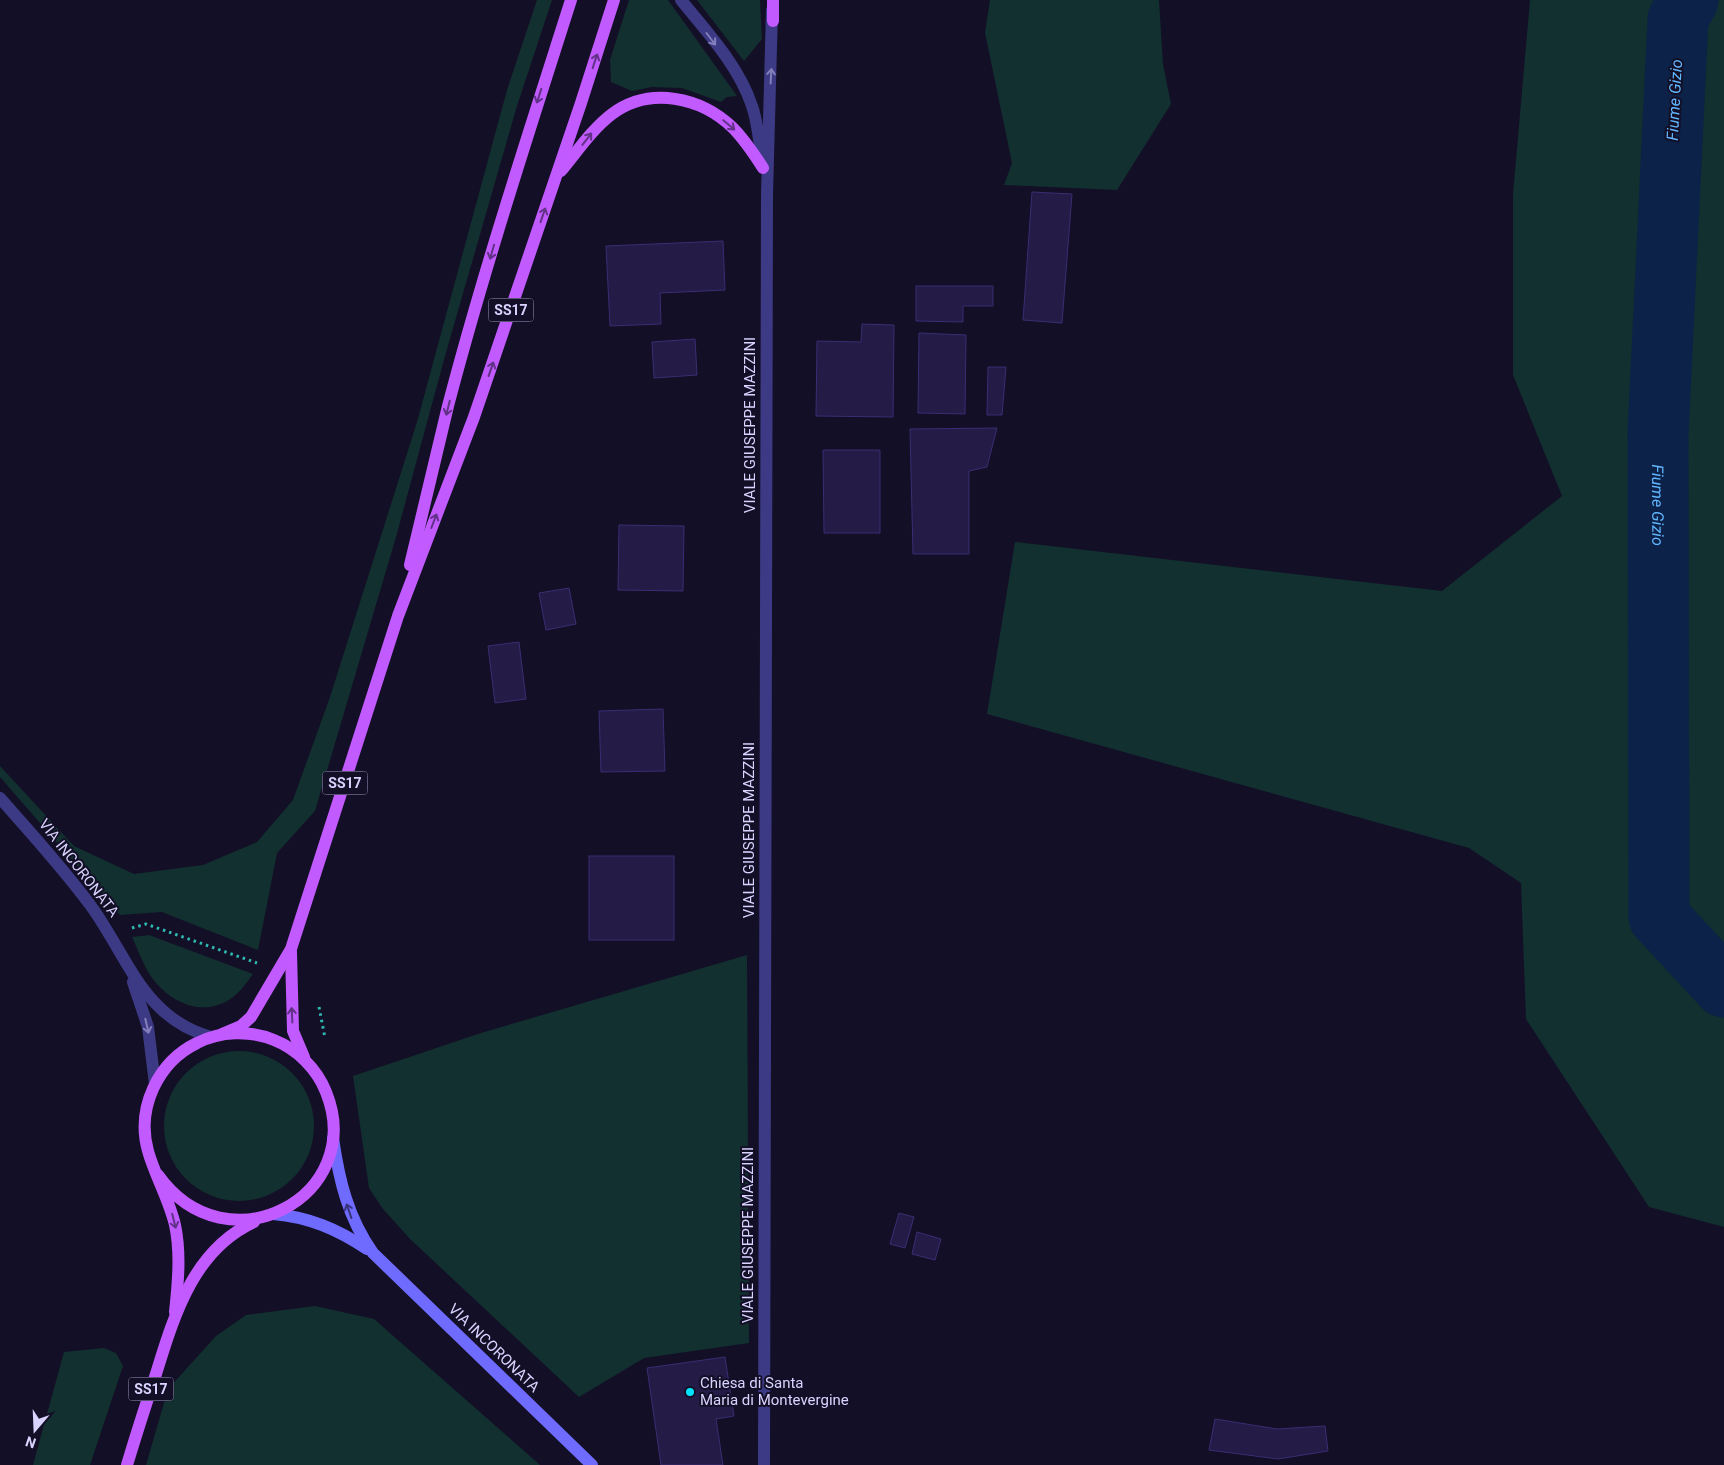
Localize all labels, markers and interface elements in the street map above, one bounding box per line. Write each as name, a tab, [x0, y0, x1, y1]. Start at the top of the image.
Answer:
one-way arrow	[706, 32, 716, 46]
one-way arrow	[590, 53, 600, 69]
water label: Fiume Gizio	[1663, 59, 1686, 141]
one-way arrow	[766, 68, 775, 84]
one-way arrow	[534, 88, 544, 104]
one-way arrow	[722, 119, 735, 130]
one-way arrow	[582, 133, 593, 146]
one-way arrow	[539, 208, 548, 223]
one-way arrow	[487, 243, 497, 259]
road number: SS17	[488, 298, 534, 322]
street label: VIALE GIUSEPPE MAZZINI	[741, 337, 759, 513]
one-way arrow	[486, 361, 496, 377]
one-way arrow	[443, 400, 452, 416]
water label: Fiume Gizio	[1648, 464, 1667, 546]
one-way arrow	[430, 514, 439, 529]
street label: VIALE GIUSEPPE MAZZINI	[740, 742, 758, 918]
road number: SS17	[322, 771, 368, 794]
street label: VIA INCORONATA	[35, 815, 123, 921]
one-way arrow	[288, 1008, 297, 1024]
one-way arrow	[143, 1018, 152, 1034]
street label: VIALE GIUSEPPE MAZZINI	[739, 1147, 757, 1323]
one-way arrow	[344, 1203, 354, 1219]
one-way arrow	[170, 1213, 179, 1229]
street label: VIA INCORONATA	[445, 1300, 543, 1396]
place label: Chiesa di Santa Maria di Montevergine	[700, 1374, 849, 1409]
road number: SS17	[128, 1378, 174, 1400]
marker: Chiesa di Santa Maria di Montevergine	[684, 1386, 696, 1398]
north arrow	[10, 1405, 60, 1455]
text: N	[23, 1433, 38, 1451]

